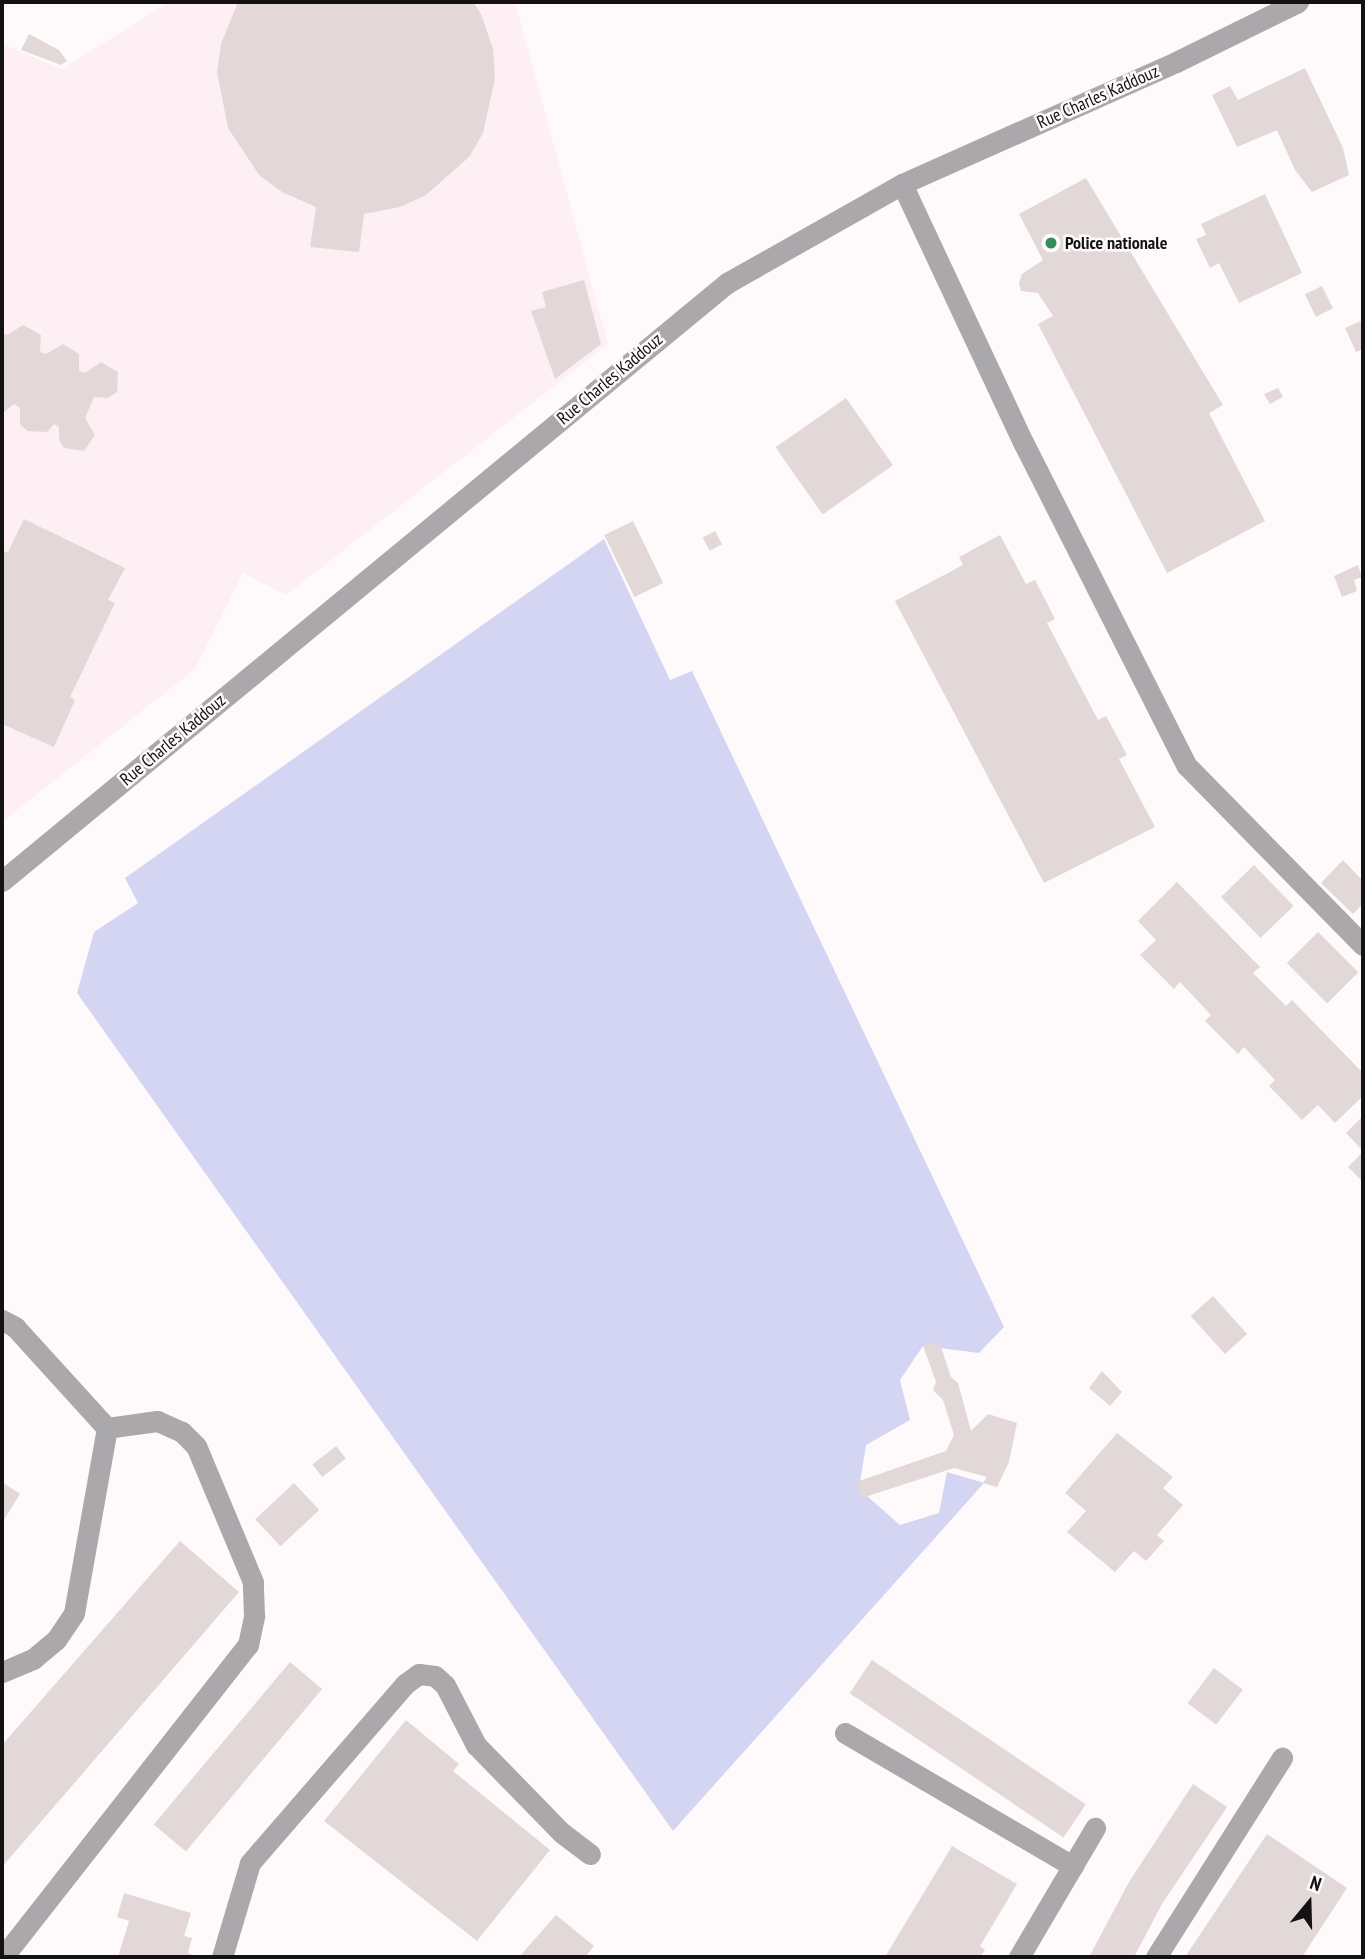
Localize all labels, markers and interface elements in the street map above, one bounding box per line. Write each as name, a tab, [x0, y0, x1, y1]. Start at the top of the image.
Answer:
street label: Rue Charles Kaddouz	[1034, 61, 1162, 133]
place label: Police nationale	[1065, 232, 1167, 254]
marker: Police nationale	[1043, 235, 1059, 251]
street label: Rue Charles Kaddouz	[553, 329, 667, 429]
street label: Rue Charles Kaddouz	[116, 690, 230, 790]
north arrow	[1274, 1868, 1344, 1938]
text: N	[1307, 1870, 1325, 1896]

